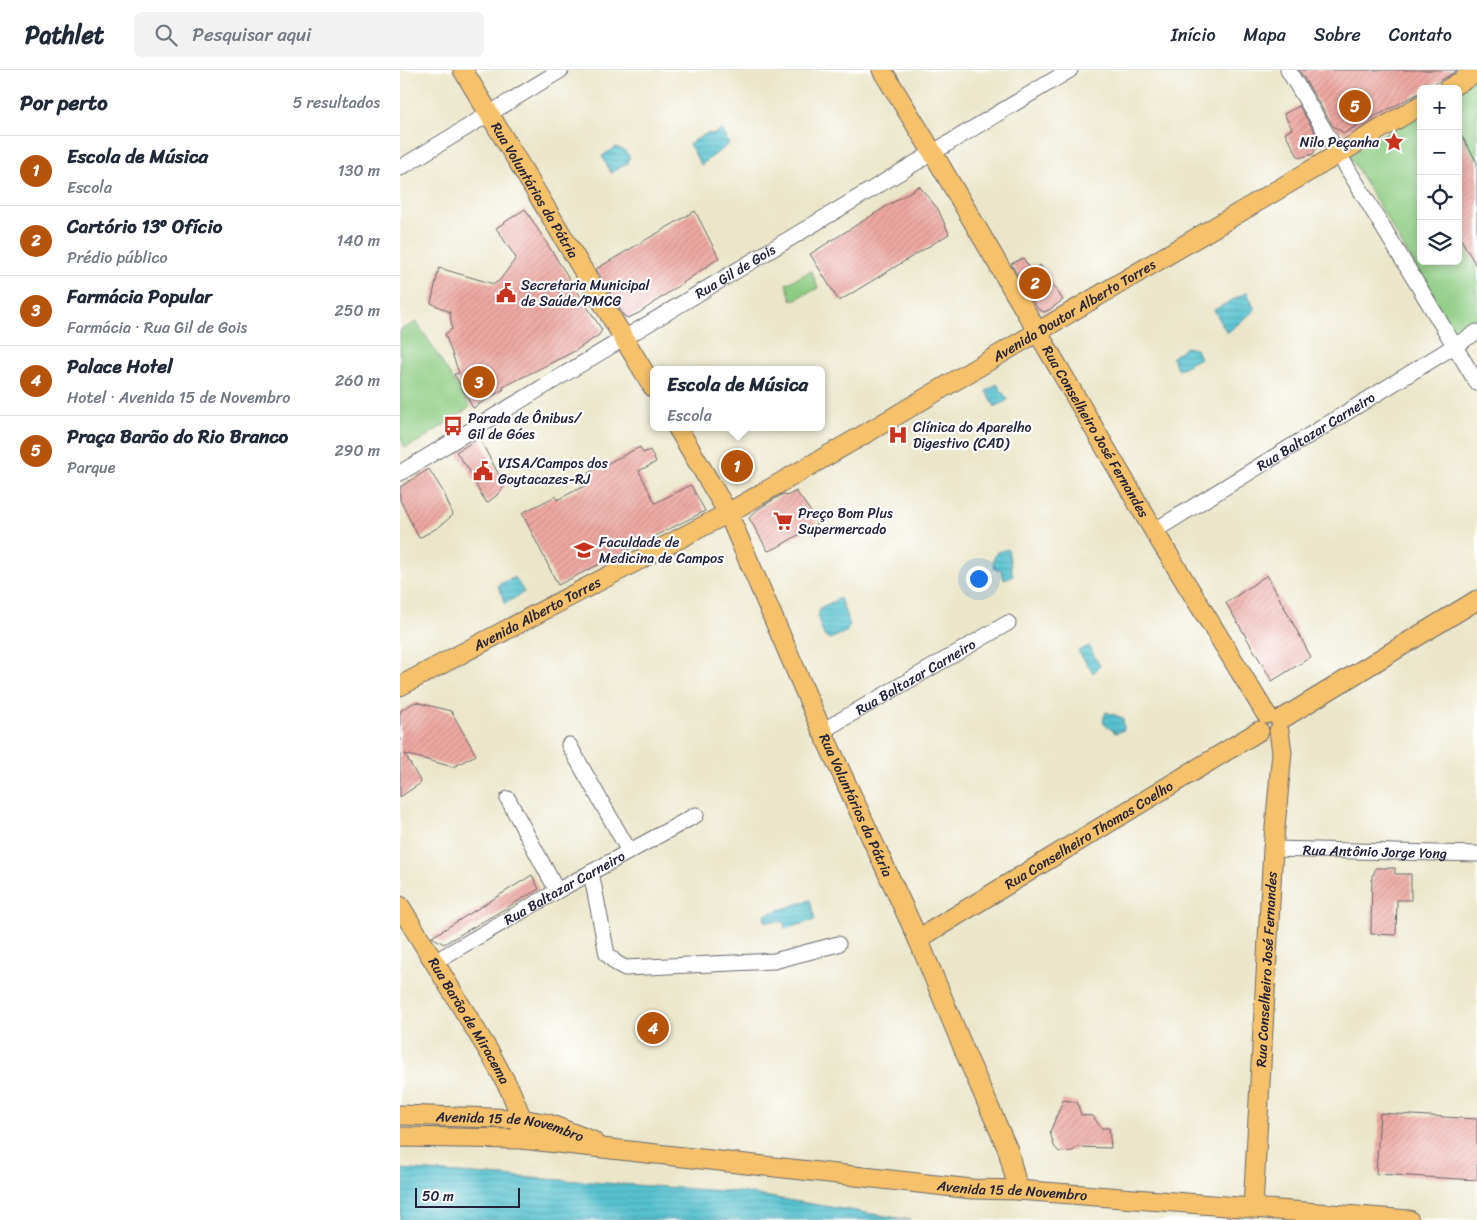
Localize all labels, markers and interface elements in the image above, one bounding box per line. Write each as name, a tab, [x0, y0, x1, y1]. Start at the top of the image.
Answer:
search box	[134, 12, 484, 57]
text: Pathlet	[25, 14, 104, 56]
text: Pesquisar aqui	[192, 18, 311, 51]
text: Início	[1171, 19, 1216, 51]
text: Mapa	[1244, 19, 1286, 51]
text: Sobre	[1314, 19, 1361, 51]
text: Contato	[1389, 19, 1452, 51]
icon: search	[152, 21, 180, 49]
text: Por perto	[20, 84, 108, 122]
map controls	[1417, 85, 1462, 265]
button: +	[1417, 85, 1462, 130]
pin: 5	[1339, 87, 1371, 125]
text: 5 resultados	[293, 88, 380, 117]
street label: Rua Voluntários da Pátria	[484, 117, 586, 263]
place label: Nilo Peçanha	[1300, 130, 1380, 155]
button: −	[1417, 130, 1462, 175]
place icon: Nilo Peçanha	[1383, 131, 1405, 153]
text: Escola de Música	[67, 140, 208, 173]
text: 1	[33, 156, 39, 185]
text: 130 m	[338, 156, 380, 185]
text: Escola	[67, 173, 112, 202]
button: locate	[1417, 175, 1462, 220]
text: Cartório 13º Ofício	[67, 210, 222, 243]
button: layers	[1417, 220, 1462, 265]
text: 2	[31, 226, 41, 255]
text: 140 m	[337, 226, 380, 255]
street label: Rua Gil de Gois	[690, 237, 781, 306]
text: Prédio público	[67, 243, 168, 272]
street label: Avenida Doutor Alberto Torres	[987, 252, 1161, 369]
pin: 2	[1019, 264, 1051, 302]
place label: Secretaria Municipal de Saúde/PMCG	[521, 273, 650, 314]
text: Farmácia Popular	[67, 280, 212, 313]
public building icon: Secretaria Municipal de Saúde/PMCG	[495, 282, 517, 304]
text: 3	[32, 296, 40, 325]
text: 250 m	[334, 296, 380, 325]
text: Farmácia · Rua Gil de Gois	[67, 313, 247, 342]
street label: Rua Conselheiro José Fernandes	[1036, 340, 1156, 523]
text: Palace Hotel	[67, 350, 173, 383]
pin: 3	[463, 363, 495, 401]
text: 4	[31, 366, 41, 395]
text: 260 m	[335, 366, 380, 395]
popup	[650, 366, 825, 431]
text: Escola de Música	[667, 368, 808, 401]
text: Hotel · Avenida 15 de Novembro	[67, 383, 290, 412]
street label: Rua Baltazar Carneiro	[1251, 385, 1380, 478]
text: Escola	[667, 401, 712, 430]
place label: Parada de Ônibus/ Gil de Góes	[468, 406, 583, 447]
bus stop icon: Parada de Ônibus/ Gil de Góes	[442, 415, 464, 437]
place label: Clínica do Aparelho Digestivo (CAD)	[913, 415, 1031, 456]
text: Praça Barão do Rio Branco	[67, 420, 288, 453]
hospital icon: Clínica do Aparelho Digestivo (CAD)	[887, 424, 909, 446]
text: 5	[31, 436, 41, 465]
text: 290 m	[334, 436, 380, 465]
pin: 1	[721, 447, 753, 485]
place label: VISA/Campos dos Goytacazes-RJ	[498, 451, 608, 492]
text: Parque	[67, 453, 115, 482]
public building icon: VISA/Campos dos Goytacazes-RJ	[472, 460, 494, 482]
place label: Preço Bom Plus Supermercado	[798, 501, 893, 542]
supermarket icon: Preço Bom Plus Supermercado	[772, 510, 794, 532]
place label: Faculdade de Medicina de Campos	[599, 530, 724, 571]
school or university icon: Faculdade de Medicina de Campos	[573, 539, 595, 561]
your location	[966, 566, 992, 592]
street label: Avenida Alberto Torres	[468, 569, 606, 658]
street label: Rua Baltazar Carneiro	[850, 632, 980, 722]
street label: Rua Voluntários da Pátria	[812, 729, 900, 881]
street label: Rua Conselheiro Thomas Coelho	[999, 774, 1178, 896]
street label: Rua Antônio Jorge Yong	[1303, 837, 1447, 866]
street label: Rua Baltazar Carneiro	[499, 844, 630, 932]
street label: Rua Conselheiro José Fernandes	[1248, 870, 1284, 1068]
street label: Rua Barão de Miracema	[421, 952, 517, 1089]
pin: 4	[637, 1009, 669, 1047]
street label: Avenida 15 de Novembro	[434, 1104, 588, 1149]
street label: Avenida 15 de Novembro	[935, 1173, 1088, 1208]
text: 50 m	[422, 1184, 454, 1209]
scale bar	[415, 1185, 520, 1208]

